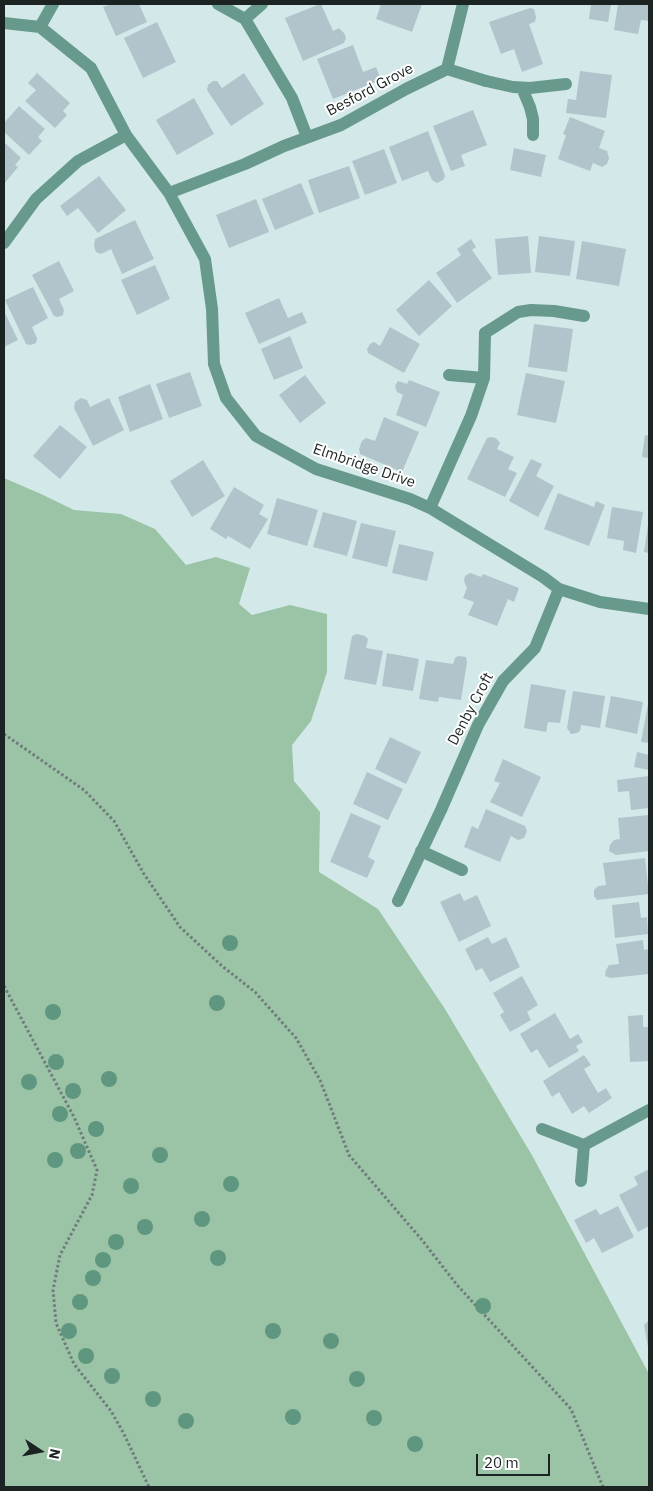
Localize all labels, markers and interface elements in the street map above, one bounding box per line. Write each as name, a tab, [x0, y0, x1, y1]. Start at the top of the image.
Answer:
street label: Besford Grove	[324, 60, 416, 120]
street label: Elmbridge Drive	[310, 440, 418, 492]
street label: Denby Croft	[444, 670, 498, 748]
north arrow	[15, 1426, 65, 1476]
scale bar	[478, 1444, 552, 1476]
text: N	[45, 1447, 65, 1461]
text: 20 m	[484, 1453, 519, 1472]

